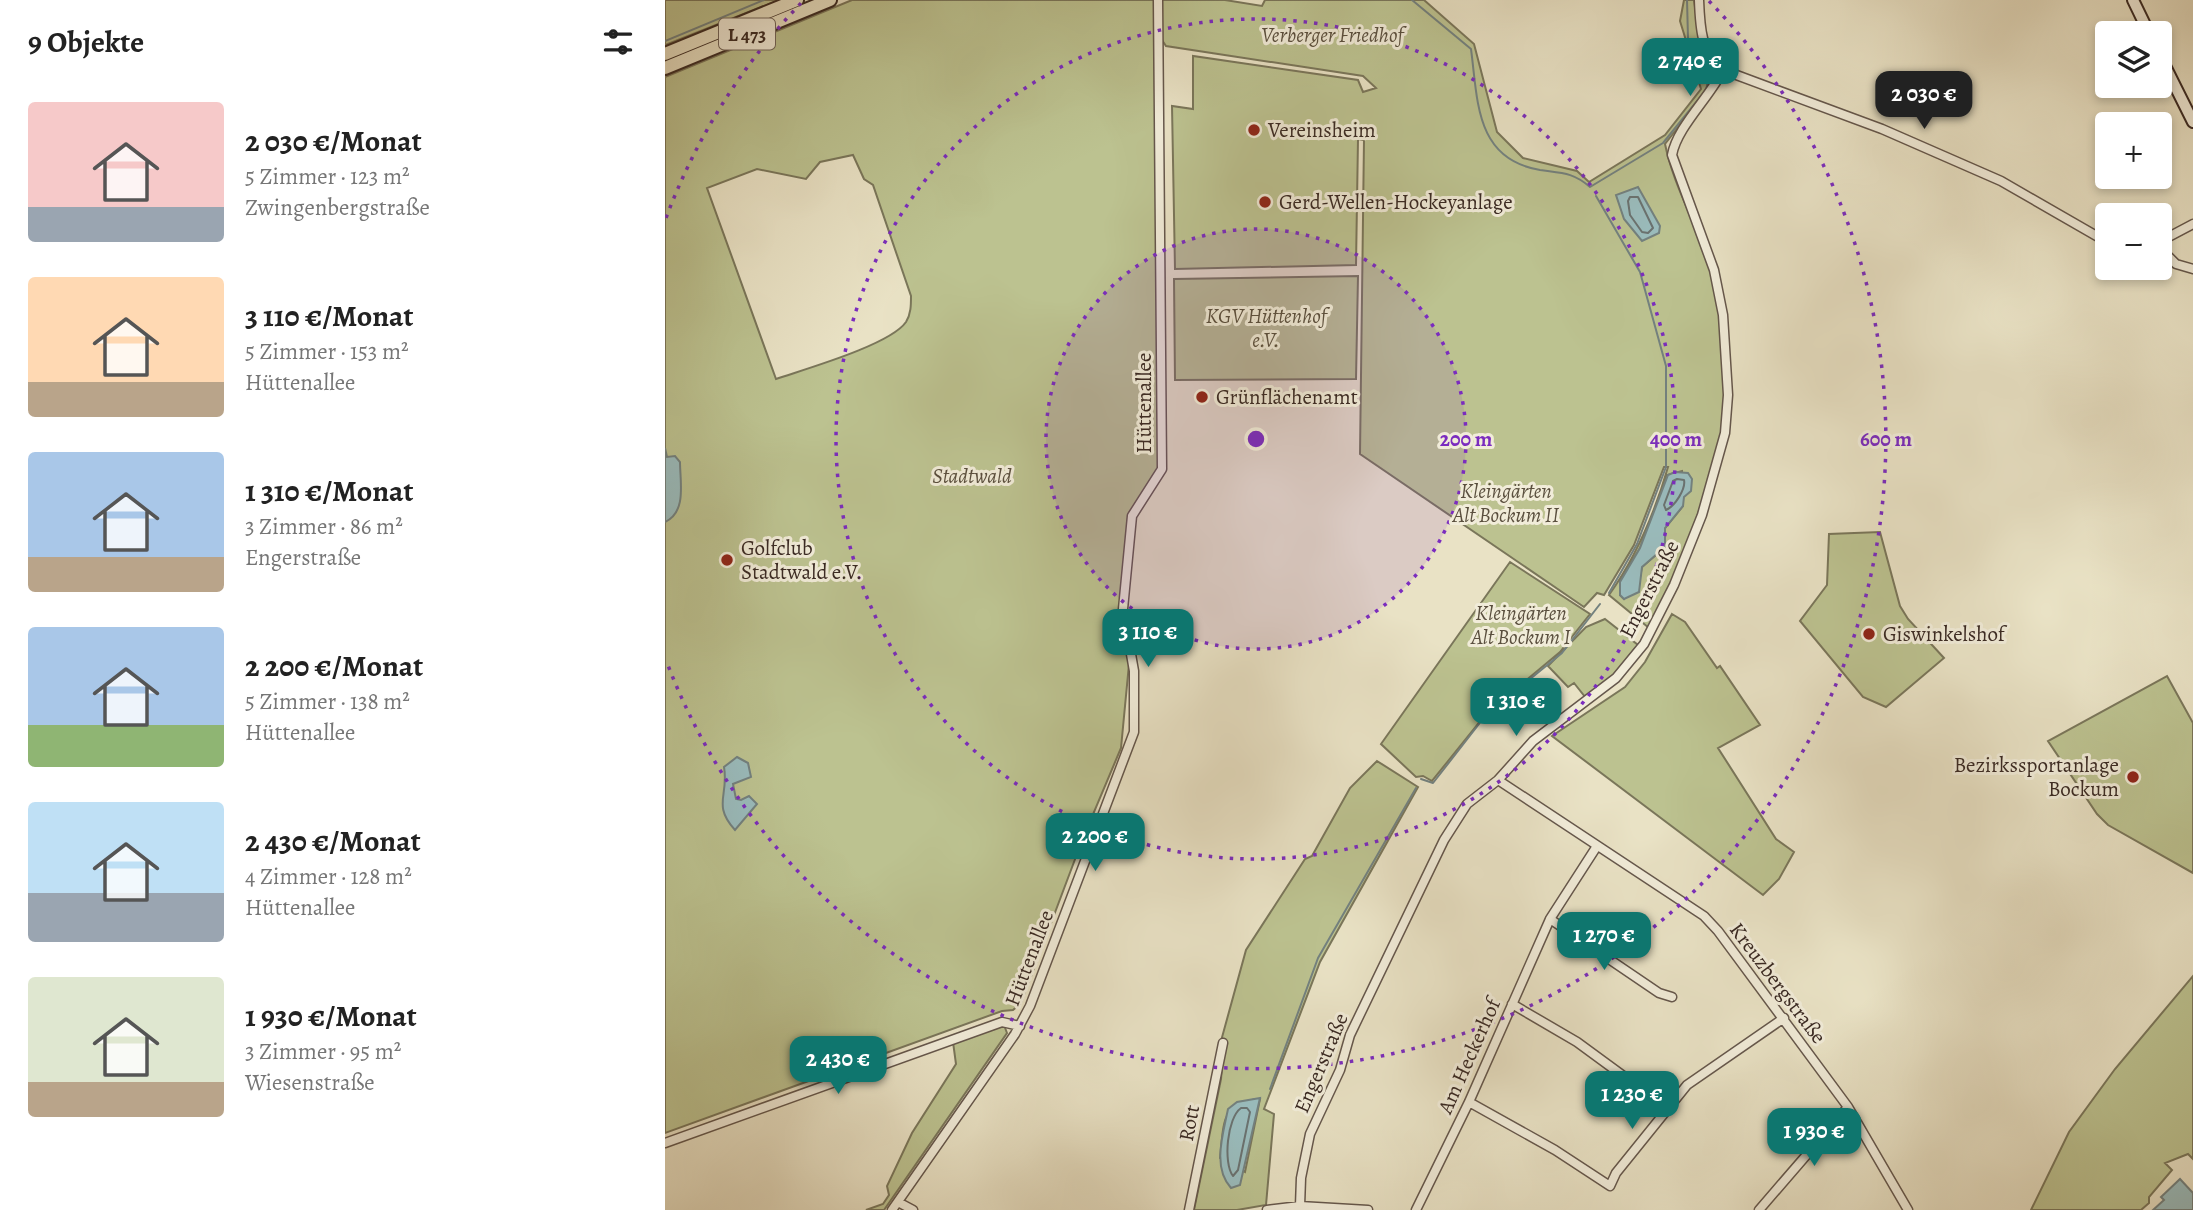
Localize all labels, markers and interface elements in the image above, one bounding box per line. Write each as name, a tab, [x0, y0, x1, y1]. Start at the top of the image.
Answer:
road number: L 473	[719, 18, 775, 50]
park label: Verberger Friedhof	[1261, 21, 1407, 49]
map controls	[2095, 21, 2172, 280]
button: layers	[2095, 21, 2172, 98]
text: 9 Objekte	[28, 22, 144, 62]
icon: filters	[599, 23, 637, 61]
pin: 2 740 €	[1625, 38, 1755, 98]
text: 2 740 €	[1658, 45, 1722, 76]
pin: 2 030 €	[1859, 72, 1989, 131]
text: 2 030 €	[1891, 78, 1957, 109]
button: +	[2095, 112, 2172, 189]
place label: Vereinsheim	[1267, 116, 1376, 144]
text: 2 030 €/Monat	[245, 121, 422, 161]
marker: Vereinsheim	[1246, 122, 1262, 138]
icon: home	[84, 130, 168, 214]
text: 5 Zimmer · 123 m²	[245, 161, 410, 192]
place label: Gerd-Wellen-Hockeyanlage	[1279, 188, 1513, 216]
text: Zwingenbergstraße	[245, 192, 430, 223]
marker: Gerd-Wellen-Hockeyanlage	[1257, 194, 1273, 210]
button: −	[2095, 203, 2172, 280]
text: 3 110 €/Monat	[245, 296, 414, 336]
park label: KGV Hüttenhof e.V.	[1206, 302, 1331, 354]
icon: home	[84, 305, 168, 389]
text: 5 Zimmer · 153 m²	[245, 336, 409, 367]
street label: Hüttenallee	[1130, 353, 1158, 453]
text: Hüttenallee	[245, 367, 355, 398]
place label: Grünflächenamt	[1216, 383, 1358, 411]
marker: Grünflächenamt	[1194, 389, 1210, 405]
text: 200 m	[1440, 425, 1493, 453]
text: 400 m	[1650, 425, 1703, 453]
text: 600 m	[1860, 425, 1912, 453]
centre of rings	[1244, 427, 1268, 451]
park label: Stadtwald	[932, 462, 1012, 490]
text: 1 310 €/Monat	[245, 471, 414, 511]
park label: Kleingärten Alt Bockum II	[1452, 477, 1560, 529]
icon: home	[84, 480, 168, 564]
text: 3 Zimmer · 86 m²	[245, 511, 403, 542]
place label: Golfclub Stadtwald e.V.	[741, 534, 862, 586]
street label: Engerstraße	[1612, 535, 1686, 643]
text: Engerstraße	[245, 542, 361, 573]
marker: Golfclub Stadtwald e.V.	[719, 552, 735, 568]
park label: Kleingärten Alt Bockum I	[1470, 599, 1571, 651]
pin: 3 110 €	[1083, 610, 1213, 669]
text: 3 110 €	[1118, 616, 1178, 647]
place label: Giswinkelshof	[1883, 620, 2008, 648]
marker: Giswinkelshof	[1861, 626, 1877, 642]
text: 2 200 €/Monat	[245, 646, 423, 686]
icon: home	[84, 655, 168, 739]
pin: 1 310 €	[1451, 678, 1581, 738]
text: 1 310 €	[1486, 685, 1546, 716]
text: 5 Zimmer · 138 m²	[245, 686, 410, 717]
text: Hüttenallee	[245, 717, 355, 748]
place label: Bezirkssportanlage Bockum	[1954, 751, 2119, 803]
marker: Bezirkssportanlage Bockum	[2125, 769, 2141, 785]
pin: 2 200 €	[1030, 814, 1160, 873]
text: 2 200 €	[1062, 820, 1128, 851]
text: 2 430 €/Monat	[245, 821, 421, 861]
icon: home	[84, 830, 168, 914]
text: 4 Zimmer · 128 m²	[245, 861, 412, 892]
text: Hüttenallee	[245, 892, 355, 923]
street label: Hüttenallee	[998, 906, 1060, 1010]
pin: 1 270 €	[1539, 912, 1669, 972]
street label: Kreuzbergstraße	[1723, 917, 1833, 1049]
text: 1 270 €	[1573, 919, 1635, 950]
street label: Am Heckerhof	[1431, 991, 1508, 1119]
text: 1 930 €/Monat	[245, 996, 417, 1036]
icon: home	[84, 1005, 168, 1089]
street label: Engerstraße	[1287, 1009, 1355, 1117]
text: 3 Zimmer · 95 m²	[245, 1036, 401, 1067]
pin: 2 430 €	[773, 1036, 903, 1096]
text: 2 430 €	[806, 1043, 870, 1074]
text: Wiesenstraße	[245, 1067, 375, 1098]
pin: 1 230 €	[1567, 1072, 1697, 1131]
text: 1 230 €	[1601, 1078, 1663, 1109]
street label: Rott	[1172, 1102, 1206, 1144]
pin: 1 930 €	[1749, 1108, 1879, 1168]
text: 1 930 €	[1783, 1115, 1845, 1146]

